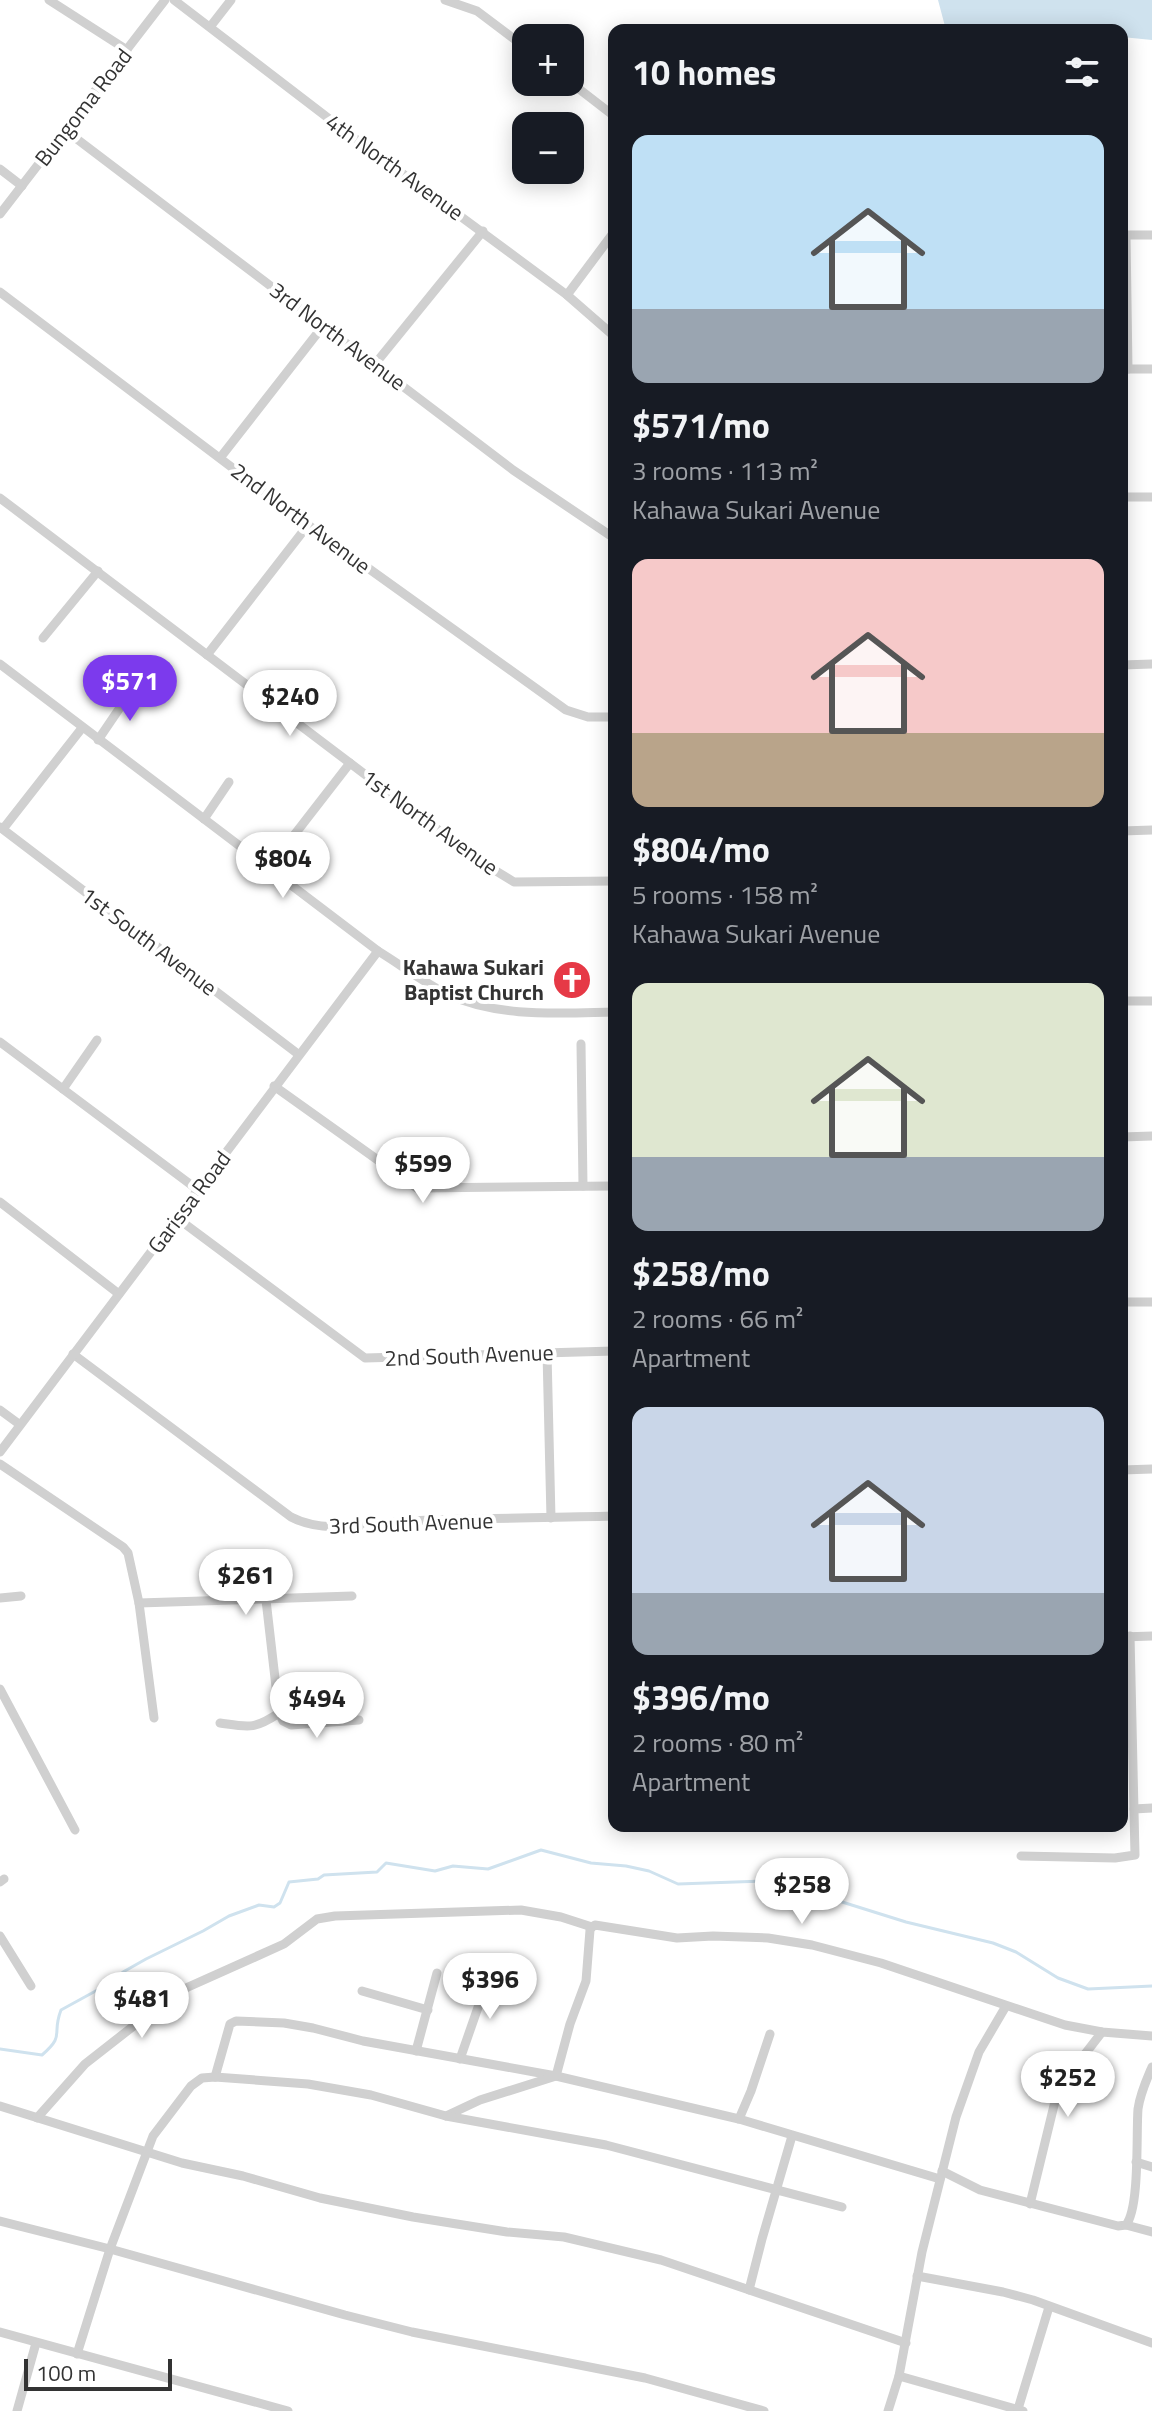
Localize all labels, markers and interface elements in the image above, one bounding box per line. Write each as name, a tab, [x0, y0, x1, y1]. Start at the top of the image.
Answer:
map controls	[512, 24, 584, 184]
button: +	[512, 24, 584, 96]
street label: Bungoma Road	[26, 41, 140, 173]
text: 10 homes	[632, 46, 776, 98]
icon: filters	[1060, 50, 1104, 94]
street label: 4th North Avenue	[319, 105, 471, 229]
button: −	[512, 112, 584, 184]
icon: home	[796, 187, 940, 331]
street label: 3rd North Avenue	[263, 273, 413, 399]
text: $571/mo	[632, 399, 770, 451]
text: 3 rooms · 113 m²	[632, 451, 818, 490]
street label: 2nd North Avenue	[224, 454, 378, 582]
text: Kahawa Sukari Avenue	[632, 490, 880, 529]
icon: home	[796, 611, 940, 755]
pin: $571	[83, 655, 177, 723]
text: $571	[101, 661, 159, 700]
pin: $240	[243, 670, 337, 738]
text: $240	[261, 676, 319, 715]
street label: 1st North Avenue	[354, 761, 506, 883]
text: $804/mo	[632, 823, 770, 875]
pin: $804	[236, 832, 330, 900]
text: $804	[254, 838, 312, 877]
text: 5 rooms · 158 m²	[632, 875, 818, 914]
street label: 1st South Avenue	[73, 878, 225, 1004]
text: Kahawa Sukari Avenue	[632, 914, 880, 953]
place label: Kahawa Sukari Baptist Church	[403, 950, 544, 1009]
church icon: Kahawa Sukari Baptist Church	[551, 959, 593, 1001]
icon: home	[796, 1035, 940, 1179]
pin: $599	[376, 1137, 470, 1205]
street label: Garissa Road	[139, 1143, 239, 1261]
text: $599	[394, 1143, 452, 1182]
text: $258/mo	[632, 1247, 770, 1299]
text: 2 rooms · 66 m²	[632, 1299, 803, 1338]
street label: 2nd South Avenue	[384, 1335, 554, 1375]
text: Apartment	[632, 1338, 750, 1377]
icon: home	[796, 1459, 940, 1603]
street label: 3rd South Avenue	[328, 1503, 494, 1543]
pin: $261	[199, 1549, 293, 1617]
text: $261	[217, 1555, 275, 1594]
text: $396/mo	[632, 1671, 770, 1723]
pin: $494	[270, 1672, 364, 1740]
text: $494	[288, 1678, 346, 1717]
text: 2 rooms · 80 m²	[632, 1723, 803, 1762]
text: Apartment	[632, 1762, 750, 1801]
pin: $258	[755, 1858, 849, 1926]
text: $258	[773, 1864, 831, 1903]
pin: $396	[443, 1953, 537, 2021]
text: $396	[461, 1959, 519, 1998]
pin: $481	[95, 1972, 189, 2040]
text: $481	[113, 1978, 171, 2017]
pin: $252	[1021, 2051, 1115, 2119]
text: $252	[1039, 2057, 1097, 2096]
scale bar	[24, 2355, 172, 2391]
text: 100 m	[36, 2356, 96, 2390]

